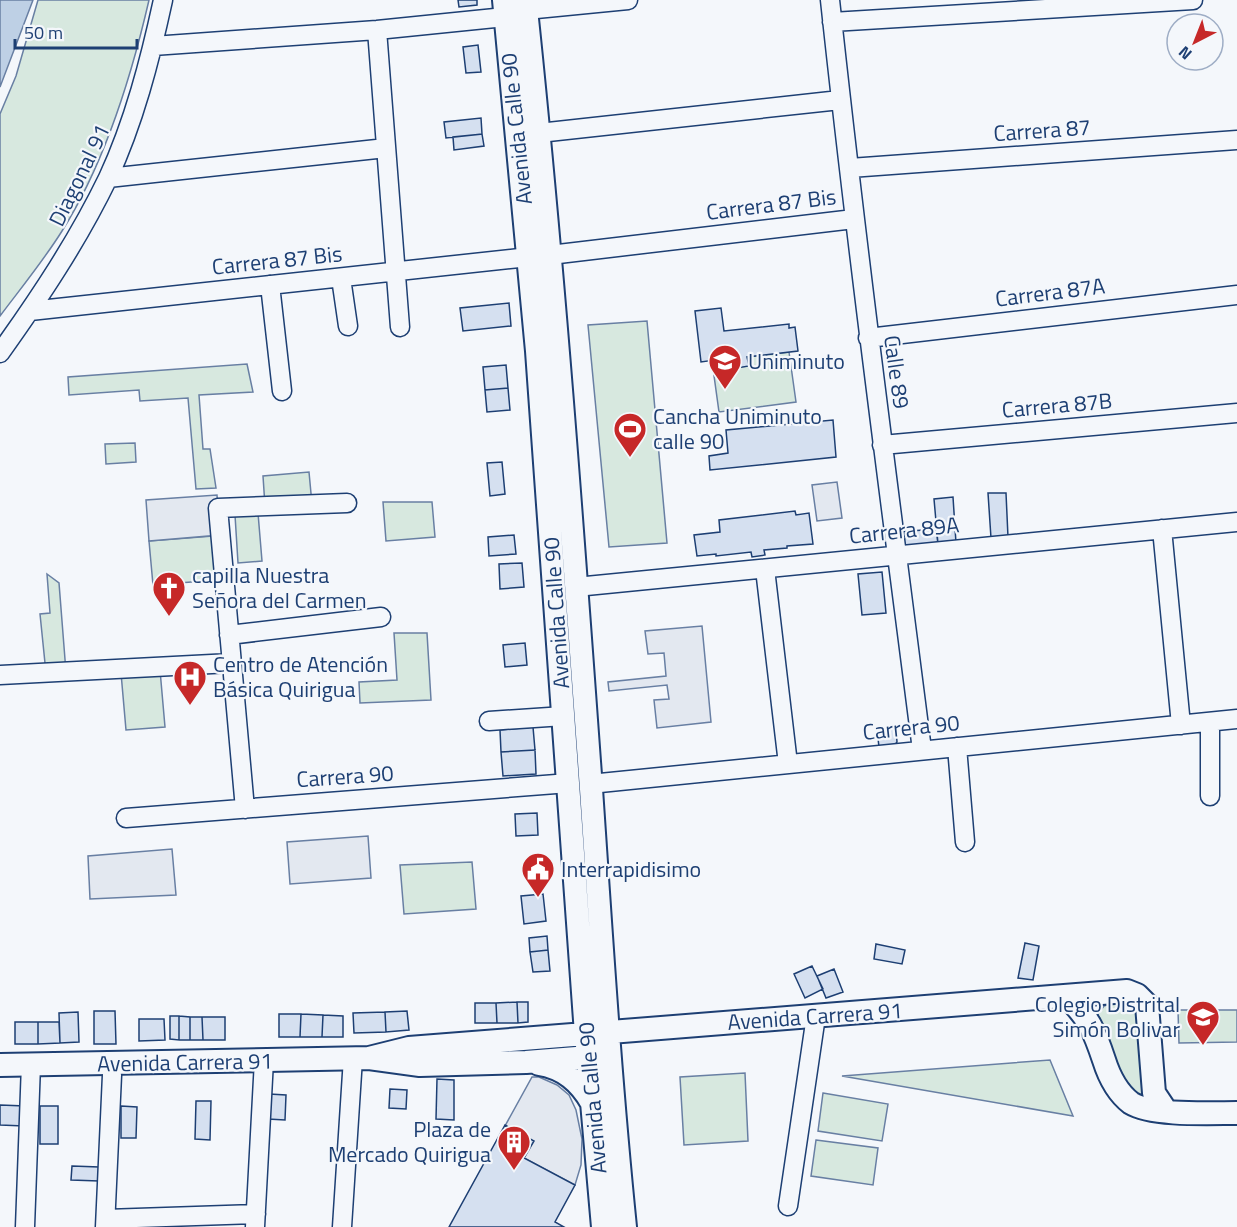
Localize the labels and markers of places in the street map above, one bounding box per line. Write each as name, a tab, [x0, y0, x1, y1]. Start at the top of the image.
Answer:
school or university icon: Uniminuto	[707, 343, 743, 390]
place label: Uniminuto	[748, 344, 845, 378]
place label: Cancha Uniminuto calle 90	[653, 399, 822, 458]
sports icon: Cancha Uniminuto calle 90	[612, 411, 648, 458]
place label: capilla Nuestra Señora del Carmen	[192, 558, 367, 617]
church icon: capilla Nuestra Señora del Carmen	[151, 570, 187, 617]
place label: Centro de Atención Básica Quirigua	[213, 647, 388, 706]
hospital icon: Centro de Atención Básica Quirigua	[172, 659, 208, 706]
public building icon: Interrapidisimo	[520, 851, 556, 898]
place label: Interrapidisimo	[561, 852, 701, 886]
place label: Colegio Distrital Simón Bolivar	[1035, 987, 1180, 1046]
school or university icon: Colegio Distrital Simón Bolivar	[1185, 999, 1221, 1046]
place label: Plaza de Mercado Quirigua	[328, 1112, 491, 1171]
building icon: Plaza de Mercado Quirigua	[496, 1124, 532, 1171]

